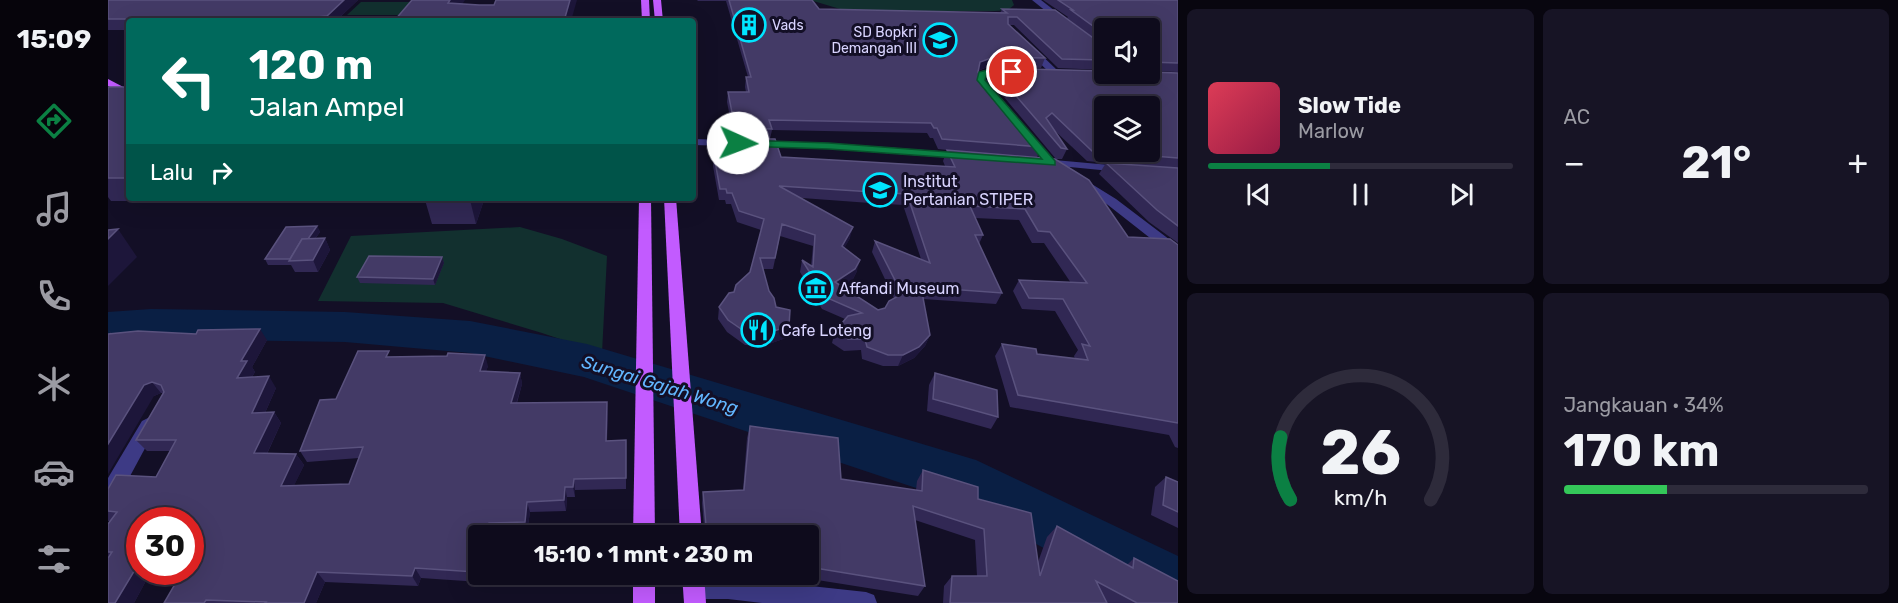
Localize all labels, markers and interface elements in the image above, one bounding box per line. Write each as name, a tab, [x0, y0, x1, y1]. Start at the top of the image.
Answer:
building icon: Vads	[731, 7, 767, 43]
place label: Vads	[772, 17, 804, 34]
map controls	[1094, 18, 1160, 162]
button: sound	[1094, 18, 1160, 84]
school or university icon: SD Bopkri Demangan III	[922, 22, 958, 58]
text: 15:09	[17, 23, 91, 55]
place label: SD Bopkri Demangan III	[831, 24, 917, 57]
text: 120 m	[249, 40, 373, 90]
icon: left	[150, 42, 228, 120]
pin	[986, 46, 1037, 97]
icon: arrive	[995, 55, 1028, 88]
text: Jalan Ampel	[249, 91, 405, 123]
text: Slow Tide	[1298, 92, 1401, 119]
button: layers	[1094, 96, 1160, 162]
icon: directions	[33, 100, 75, 142]
text: AC	[1564, 105, 1590, 129]
position arrow	[706, 111, 770, 175]
text: Marlow	[1298, 119, 1365, 143]
text: 21°	[1681, 136, 1751, 189]
text: −	[1564, 143, 1585, 182]
text: +	[1847, 143, 1868, 182]
icon: right	[205, 156, 238, 189]
text: Lalu	[150, 159, 193, 186]
school or university icon: Institut Pertanian STIPER	[862, 172, 898, 208]
place label: Institut Pertanian STIPER	[903, 172, 1033, 209]
icon: previous	[1242, 178, 1275, 211]
icon: pause	[1344, 178, 1377, 211]
icon: next	[1445, 178, 1478, 211]
icon: music	[33, 188, 75, 230]
museum icon: Affandi Museum	[798, 270, 834, 306]
icon: phone	[33, 275, 75, 317]
place label: Affandi Museum	[839, 279, 959, 298]
restaurant icon: Cafe Loteng	[740, 312, 776, 348]
place label: Cafe Loteng	[781, 321, 872, 340]
water label: Sungai Gajah Wong	[579, 351, 741, 419]
icon: climate	[33, 363, 75, 405]
text: Jangkauan · 34%	[1564, 393, 1724, 417]
text: 26	[1320, 416, 1401, 490]
text: 170 km	[1564, 424, 1719, 477]
icon: car	[33, 451, 75, 493]
text: km/h	[1333, 486, 1387, 511]
speed limit sign: 30	[126, 507, 204, 585]
icon: filters	[33, 538, 75, 580]
text: 15:10 · 1 mnt · 230 m	[534, 541, 753, 568]

